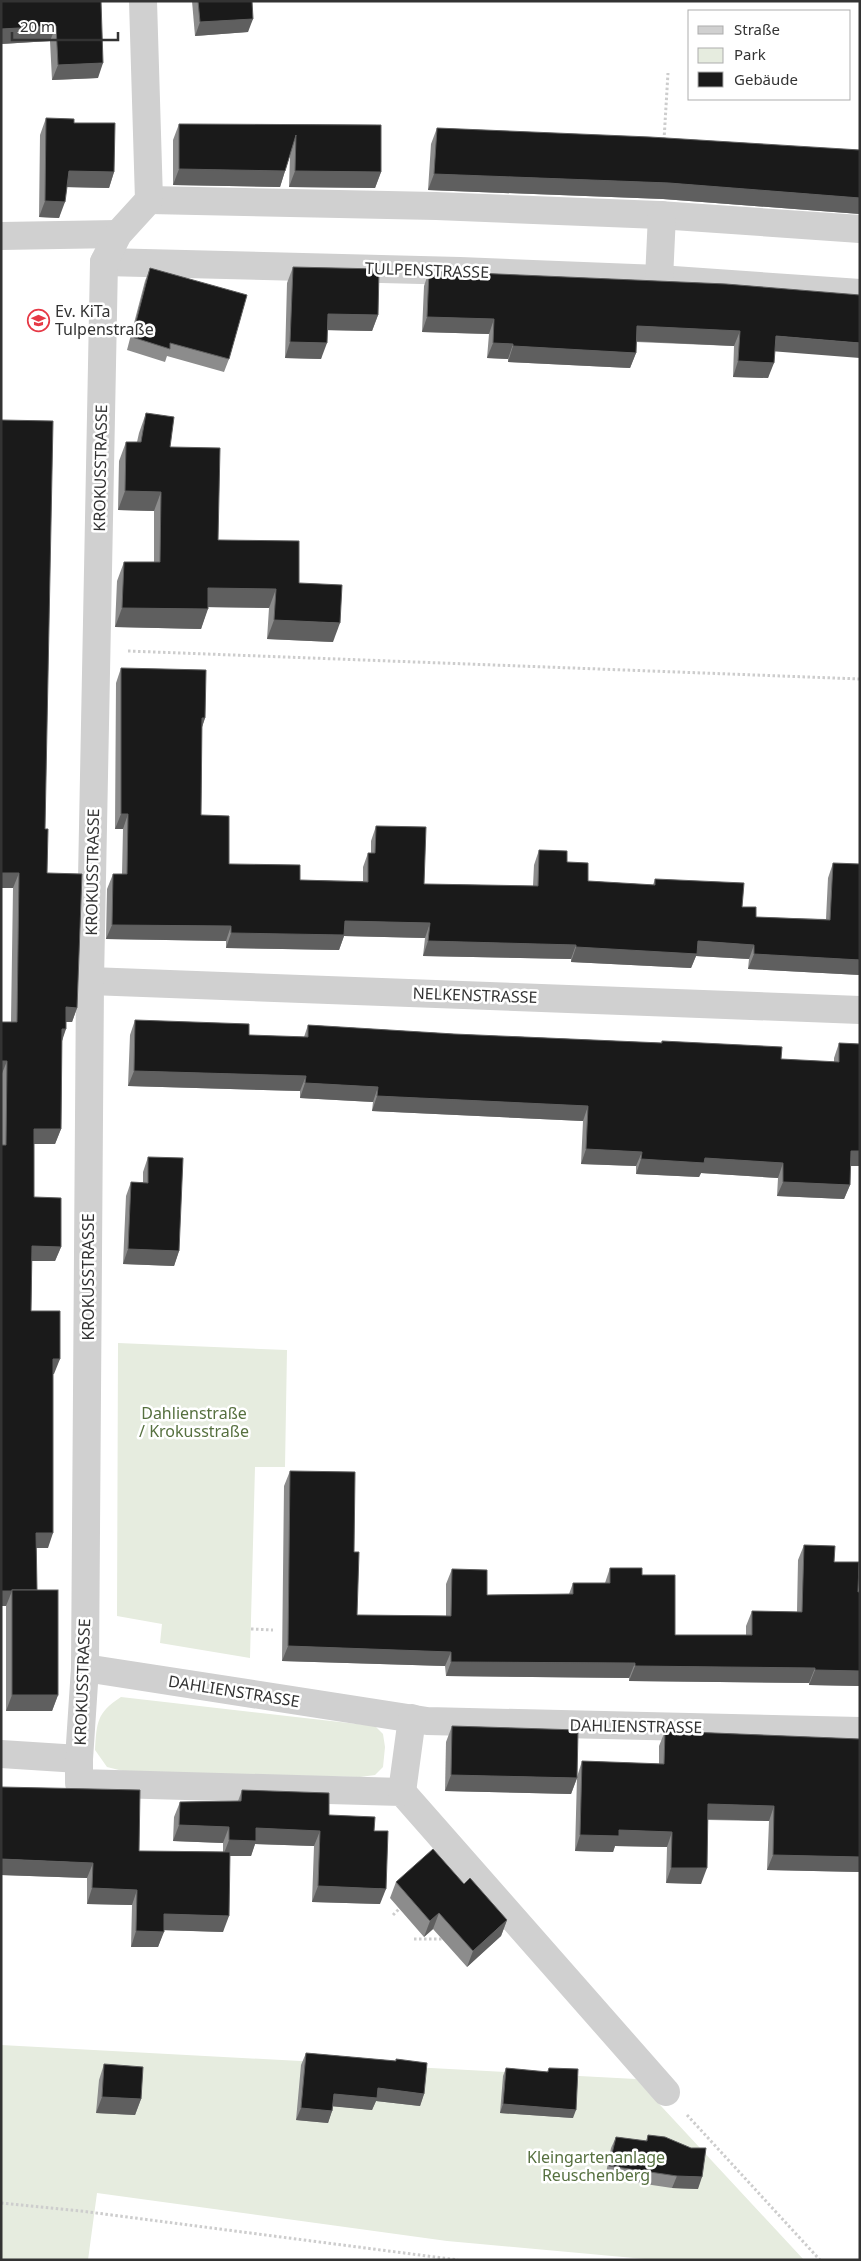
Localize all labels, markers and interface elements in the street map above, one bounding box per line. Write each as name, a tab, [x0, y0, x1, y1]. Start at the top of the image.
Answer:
scale bar	[12, 10, 119, 42]
legend	[688, 10, 851, 100]
text: 20 m	[20, 16, 55, 36]
text: Straße	[734, 19, 780, 39]
text: Park	[734, 44, 766, 64]
text: Gebäude	[734, 69, 798, 89]
street label: TULPENSTRASSE	[365, 257, 489, 283]
place label: Ev. KiTa Tulpenstraße	[55, 300, 154, 340]
school or university icon: Ev. KiTa Tulpenstraße	[27, 308, 51, 332]
street label: KROKUSSTRASSE	[88, 404, 112, 532]
street label: KROKUSSTRASSE	[80, 808, 104, 936]
street label: NELKENSTRASSE	[412, 982, 538, 1008]
street label: KROKUSSTRASSE	[77, 1213, 99, 1341]
park label: Dahlienstraße / Krokusstraße	[139, 1402, 249, 1442]
street label: KROKUSSTRASSE	[69, 1618, 95, 1746]
street label: DAHLIENSTRASSE	[167, 1670, 301, 1712]
street label: DAHLIENSTRASSE	[570, 1714, 702, 1738]
park label: Kleingartenanlage Reuschenberg	[527, 2146, 665, 2186]

